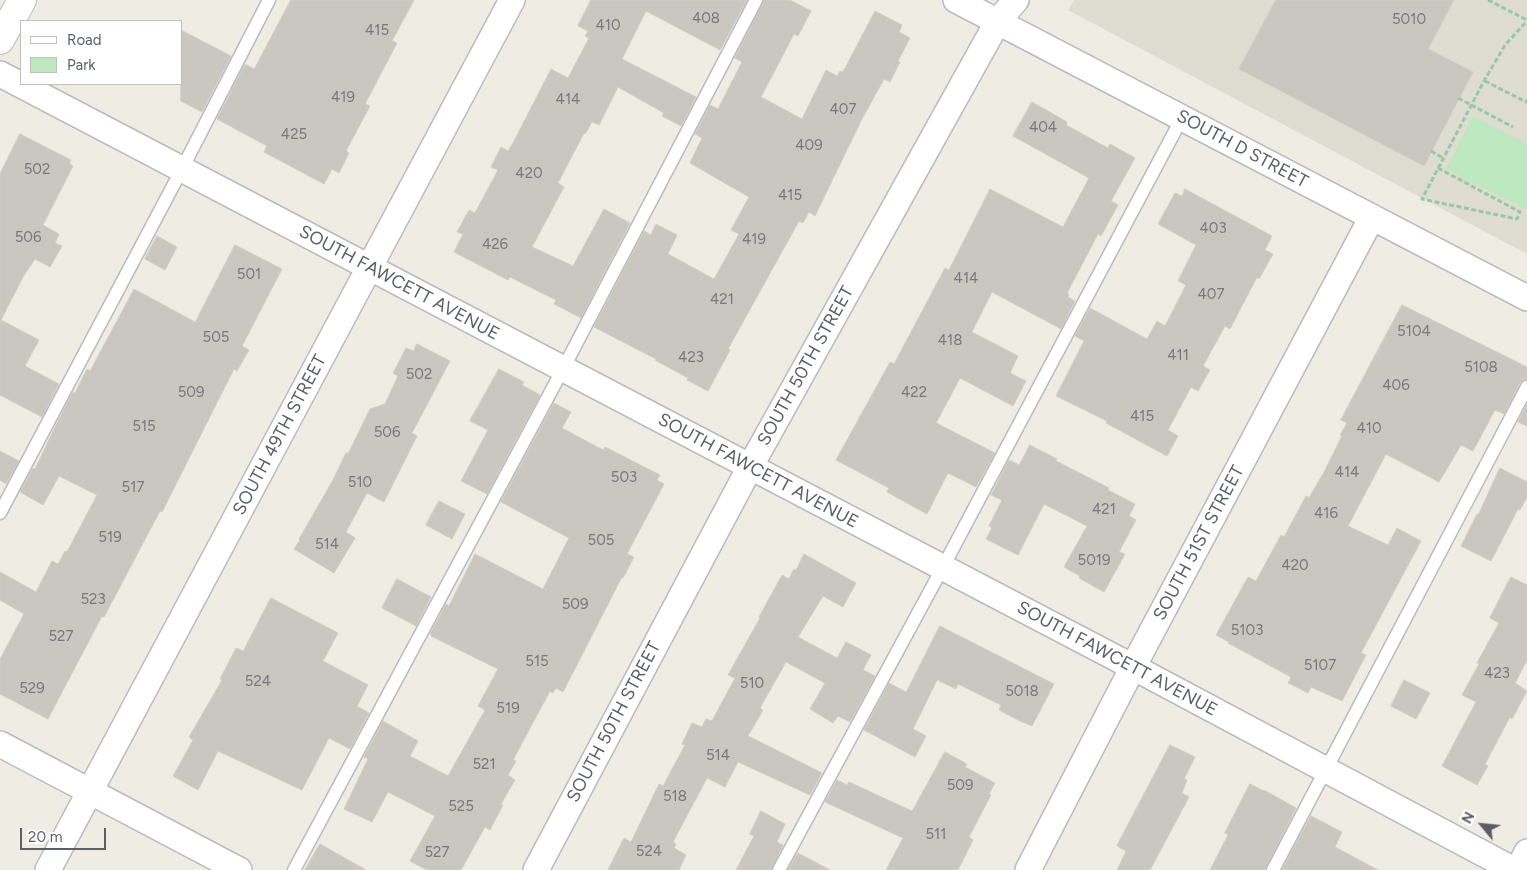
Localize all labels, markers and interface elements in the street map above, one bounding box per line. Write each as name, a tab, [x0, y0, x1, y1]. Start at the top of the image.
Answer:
house number: 408	[692, 10, 720, 28]
house number: 5010	[1392, 11, 1426, 29]
house number: 410	[595, 17, 621, 35]
legend	[20, 20, 182, 85]
house number: 415	[365, 22, 389, 40]
text: Road	[67, 31, 102, 49]
text: Park	[67, 56, 96, 74]
house number: 419	[331, 89, 355, 107]
house number: 414	[556, 91, 580, 109]
house number: 407	[830, 101, 856, 119]
street label: SOUTH D STREET	[1173, 105, 1311, 193]
house number: 404	[1029, 119, 1057, 137]
house number: 425	[281, 126, 307, 144]
house number: 409	[795, 137, 823, 155]
house number: 502	[24, 161, 50, 179]
house number: 420	[515, 165, 543, 183]
house number: 415	[778, 187, 802, 205]
house number: 403	[1199, 220, 1227, 238]
street label: SOUTH FAWCETT AVENUE	[295, 221, 503, 345]
house number: 506	[15, 229, 41, 247]
house number: 419	[742, 231, 766, 249]
house number: 426	[482, 236, 508, 254]
house number: 501	[237, 266, 261, 284]
house number: 414	[954, 270, 978, 288]
street label: SOUTH 50TH STREET	[753, 283, 859, 449]
house number: 407	[1198, 286, 1224, 304]
house number: 421	[710, 291, 734, 309]
house number: 5104	[1397, 323, 1431, 341]
house number: 505	[203, 329, 229, 347]
house number: 418	[938, 332, 962, 350]
house number: 411	[1167, 347, 1189, 365]
house number: 423	[678, 349, 704, 367]
street label: SOUTH 49TH STREET	[229, 351, 331, 519]
house number: 5108	[1464, 359, 1498, 377]
house number: 502	[406, 366, 432, 384]
house number: 406	[1382, 377, 1410, 395]
house number: 509	[178, 384, 204, 402]
house number: 422	[901, 384, 927, 402]
house number: 415	[1130, 408, 1154, 426]
street label: SOUTH FAWCETT AVENUE	[654, 409, 862, 533]
house number: 515	[132, 418, 156, 436]
house number: 410	[1356, 420, 1382, 438]
house number: 506	[374, 424, 400, 442]
street label: SOUTH 51ST STREET	[1149, 462, 1249, 624]
house number: 414	[1335, 464, 1359, 482]
house number: 503	[611, 469, 637, 487]
house number: 510	[348, 474, 372, 492]
house number: 517	[122, 479, 144, 497]
house number: 421	[1092, 501, 1116, 519]
house number: 416	[1314, 505, 1338, 523]
house number: 519	[98, 529, 122, 547]
house number: 505	[588, 532, 614, 550]
house number: 514	[315, 536, 339, 554]
house number: 5019	[1078, 552, 1110, 570]
house number: 420	[1281, 557, 1309, 575]
house number: 523	[80, 591, 106, 609]
house number: 509	[562, 596, 588, 614]
street label: SOUTH FAWCETT AVENUE	[1013, 597, 1221, 721]
house number: 5103	[1231, 622, 1263, 640]
house number: 527	[48, 628, 74, 646]
street label: SOUTH 50TH STREET	[562, 638, 666, 806]
house number: 515	[525, 653, 549, 671]
house number: 5107	[1304, 657, 1336, 675]
house number: 423	[1484, 665, 1510, 683]
house number: 524	[245, 673, 271, 691]
house number: 510	[740, 675, 764, 693]
house number: 529	[19, 680, 45, 698]
house number: 5018	[1005, 683, 1039, 701]
house number: 519	[496, 700, 520, 718]
house number: 514	[706, 747, 730, 765]
house number: 521	[472, 756, 496, 774]
house number: 509	[947, 777, 973, 795]
house number: 518	[663, 788, 687, 806]
house number: 525	[448, 798, 474, 816]
north arrow	[1457, 800, 1507, 850]
text: N	[1458, 809, 1478, 827]
scale bar	[22, 818, 109, 850]
house number: 511	[925, 826, 947, 844]
text: 20 m	[28, 828, 62, 846]
house number: 524	[636, 843, 662, 861]
house number: 527	[424, 844, 450, 862]

